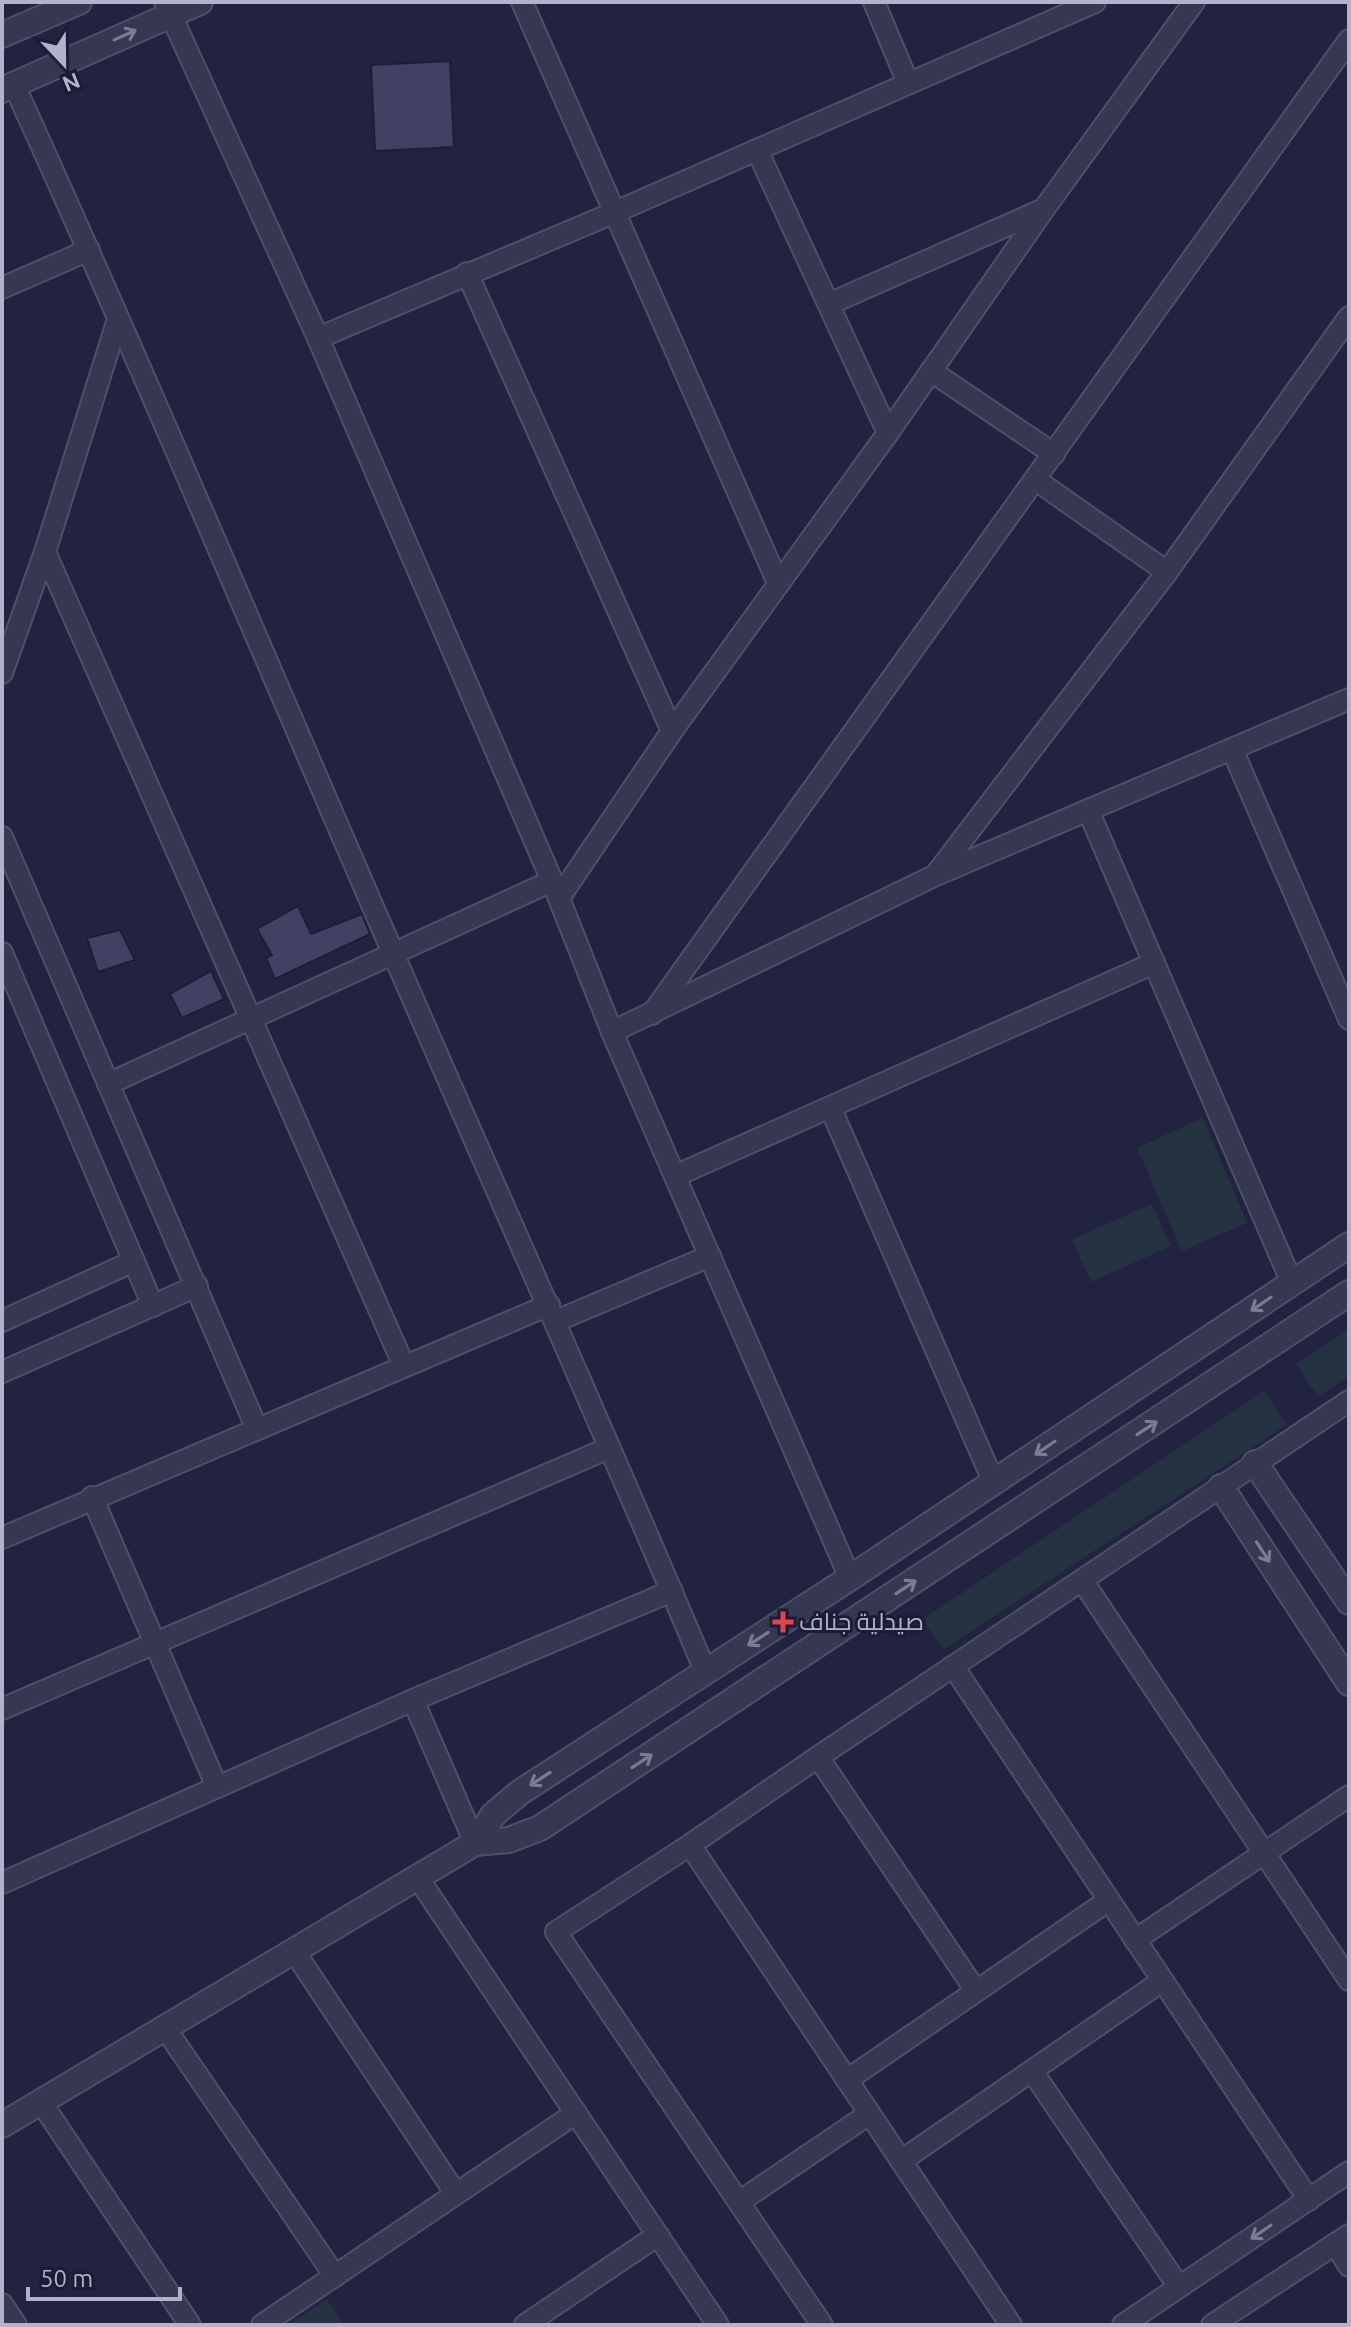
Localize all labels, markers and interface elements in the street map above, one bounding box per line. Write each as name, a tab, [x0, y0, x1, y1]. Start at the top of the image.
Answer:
north arrow	[24, 24, 104, 104]
one-way arrow	[112, 27, 136, 42]
text: N	[59, 68, 84, 98]
one-way arrow	[1250, 1296, 1273, 1312]
one-way arrow	[1135, 1420, 1157, 1437]
one-way arrow	[1034, 1441, 1057, 1457]
one-way arrow	[1256, 1540, 1272, 1563]
one-way arrow	[894, 1579, 917, 1595]
place label: صيدلية جناف	[799, 1608, 924, 1635]
marker: صيدلية جناف	[774, 1613, 792, 1631]
one-way arrow	[748, 1630, 770, 1647]
one-way arrow	[631, 1753, 653, 1769]
one-way arrow	[529, 1772, 552, 1788]
one-way arrow	[1251, 2223, 1273, 2240]
scale bar	[28, 2251, 180, 2301]
text: 50 m	[40, 2265, 93, 2292]

